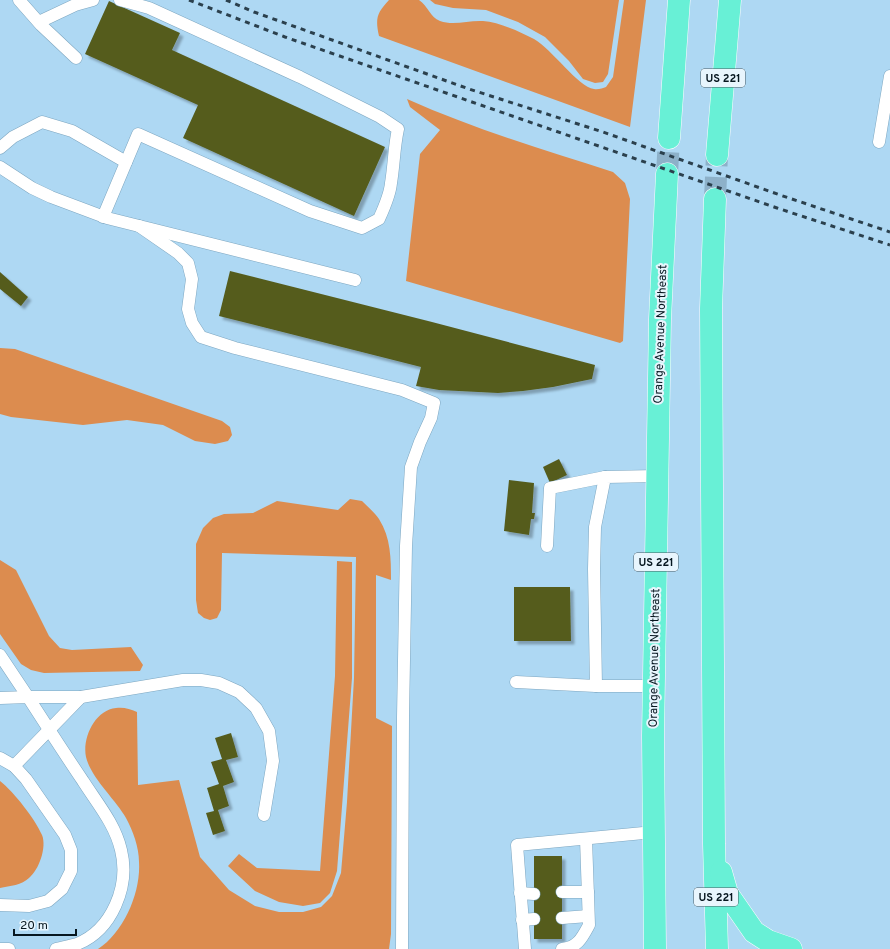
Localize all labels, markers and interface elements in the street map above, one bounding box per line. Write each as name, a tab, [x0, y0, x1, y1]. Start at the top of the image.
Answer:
road number: US 221	[701, 69, 745, 87]
street label: Orange Avenue Northeast	[651, 264, 671, 404]
road number: US 221	[634, 553, 678, 571]
street label: Orange Avenue Northeast	[646, 588, 664, 728]
road number: US 221	[694, 888, 738, 906]
scale bar	[14, 911, 76, 937]
text: 20 m	[20, 918, 48, 934]

